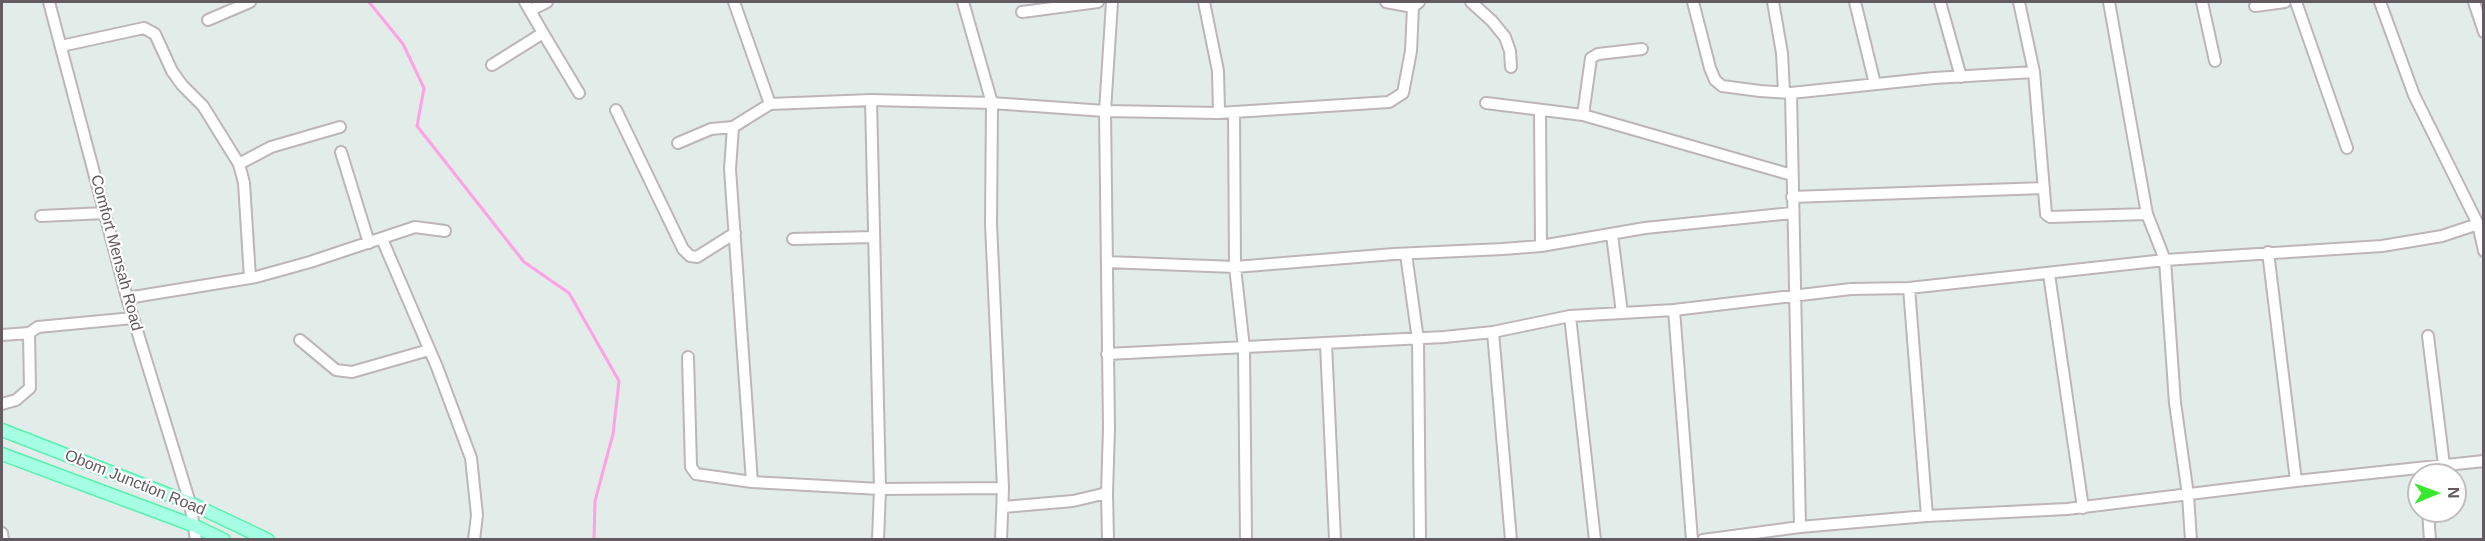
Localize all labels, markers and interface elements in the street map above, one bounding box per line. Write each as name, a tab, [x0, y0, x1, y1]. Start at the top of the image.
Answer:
street label: Comfort Mensah Road	[86, 173, 146, 333]
street label: Obom Junction Road	[62, 446, 208, 520]
north arrow	[2407, 463, 2467, 523]
text: N	[2445, 487, 2462, 499]

